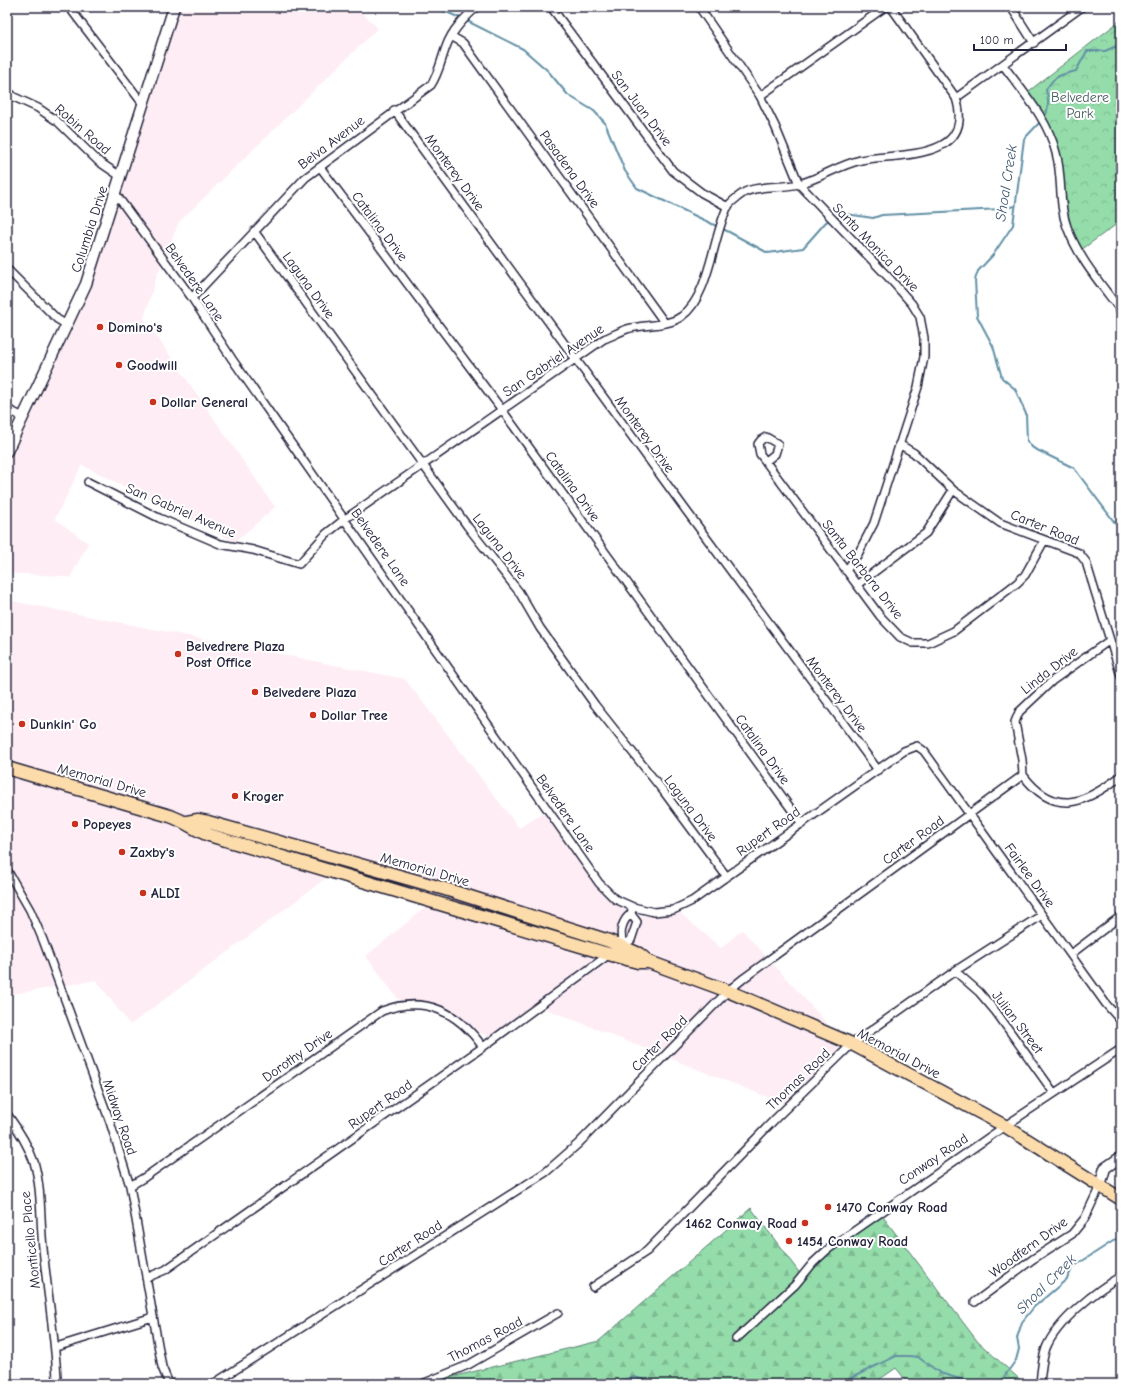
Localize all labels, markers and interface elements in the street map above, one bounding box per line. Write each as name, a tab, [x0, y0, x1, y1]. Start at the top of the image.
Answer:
scale bar	[974, 26, 1066, 52]
text: 100 m	[980, 33, 1013, 47]
street label: San Juan Drive	[608, 67, 676, 150]
park label: Belvedere Park	[1051, 89, 1109, 122]
street label: Robin Road	[51, 100, 114, 158]
street label: Belva Avenue	[295, 112, 368, 173]
street label: Pasadena Drive	[536, 127, 603, 211]
street label: Monterey Drive	[421, 131, 488, 214]
water label: Shoal Creek	[991, 143, 1021, 223]
street label: Columbia Drive	[67, 183, 112, 275]
street label: Catalina Drive	[348, 188, 411, 264]
street label: Santa Monica Drive	[829, 199, 922, 295]
street label: Belvedere Lane	[161, 240, 228, 325]
street label: Laguna Drive	[279, 249, 338, 322]
place label: Domino's	[108, 319, 162, 336]
street label: San Gabriel Avenue	[500, 320, 607, 401]
marker: Domino's	[95, 322, 105, 332]
place label: Goodwill	[127, 357, 177, 374]
marker: Goodwill	[114, 360, 124, 370]
street label: Monterey Drive	[611, 393, 678, 476]
place label: Dollar General	[161, 394, 248, 411]
marker: Dollar General	[148, 397, 158, 407]
street label: Catalina Drive	[541, 448, 604, 525]
street label: San Gabriel Avenue	[123, 480, 239, 541]
street label: Belvedere Lane	[347, 505, 414, 590]
street label: Carter Road	[1008, 506, 1082, 549]
street label: Laguna Drive	[469, 510, 530, 582]
street label: Santa Barbara Drive	[818, 516, 907, 622]
place label: Belvedrere Plaza Post Office	[186, 638, 285, 671]
street label: Linda Drive	[1018, 643, 1081, 698]
marker: Belvedrere Plaza Post Office	[173, 649, 183, 659]
street label: Monterey Drive	[802, 653, 871, 736]
place label: Belvedere Plaza	[263, 684, 357, 701]
marker: Belvedere Plaza	[250, 687, 260, 697]
place label: Dollar Tree	[321, 707, 388, 724]
marker: Dollar Tree	[308, 710, 318, 720]
street label: Catalina Drive	[731, 711, 794, 788]
place label: Dunkin' Go	[30, 716, 96, 733]
marker: Dunkin' Go	[17, 719, 27, 729]
street label: Memorial Drive	[56, 760, 148, 801]
street label: Belvedere Lane	[532, 771, 599, 856]
street label: Laguna Drive	[660, 772, 721, 845]
place label: Kroger	[243, 788, 284, 805]
marker: Kroger	[230, 791, 240, 801]
street label: Rupert Road	[733, 803, 804, 860]
street label: Carter Road	[879, 812, 948, 869]
place label: Popeyes	[83, 816, 131, 833]
marker: Popeyes	[70, 819, 80, 829]
street label: Fairlee Drive	[1001, 840, 1059, 911]
place label: Zaxby's	[130, 844, 175, 861]
marker: Zaxby's	[117, 847, 127, 857]
street label: Memorial Drive	[379, 849, 471, 890]
place label: ALDI	[151, 885, 180, 902]
marker: ALDI	[138, 888, 148, 898]
street label: Julian Street	[988, 987, 1047, 1058]
street label: Carter Road	[628, 1012, 691, 1075]
street label: Memorial Drive	[854, 1024, 943, 1082]
street label: Dorothy Drive	[259, 1025, 335, 1086]
street label: Thomas Road	[763, 1045, 834, 1114]
street label: Rupert Road	[345, 1076, 416, 1133]
street label: Midway Road	[99, 1077, 140, 1157]
street label: Conway Road	[895, 1130, 971, 1189]
street label: Monticello Place	[17, 1190, 44, 1290]
place label: 1470 Conway Road	[836, 1199, 947, 1216]
marker: 1470 Conway Road	[823, 1202, 833, 1212]
street label: Woodfern Drive	[986, 1213, 1071, 1281]
place label: 1462 Conway Road	[686, 1215, 797, 1232]
street label: Carter Road	[375, 1217, 445, 1270]
marker: 1462 Conway Road	[800, 1218, 810, 1228]
place label: 1454 Conway Road	[797, 1233, 908, 1250]
marker: 1454 Conway Road	[784, 1236, 794, 1246]
water label: Shoal Creek	[1012, 1250, 1080, 1318]
street label: Thomas Road	[445, 1313, 525, 1366]

